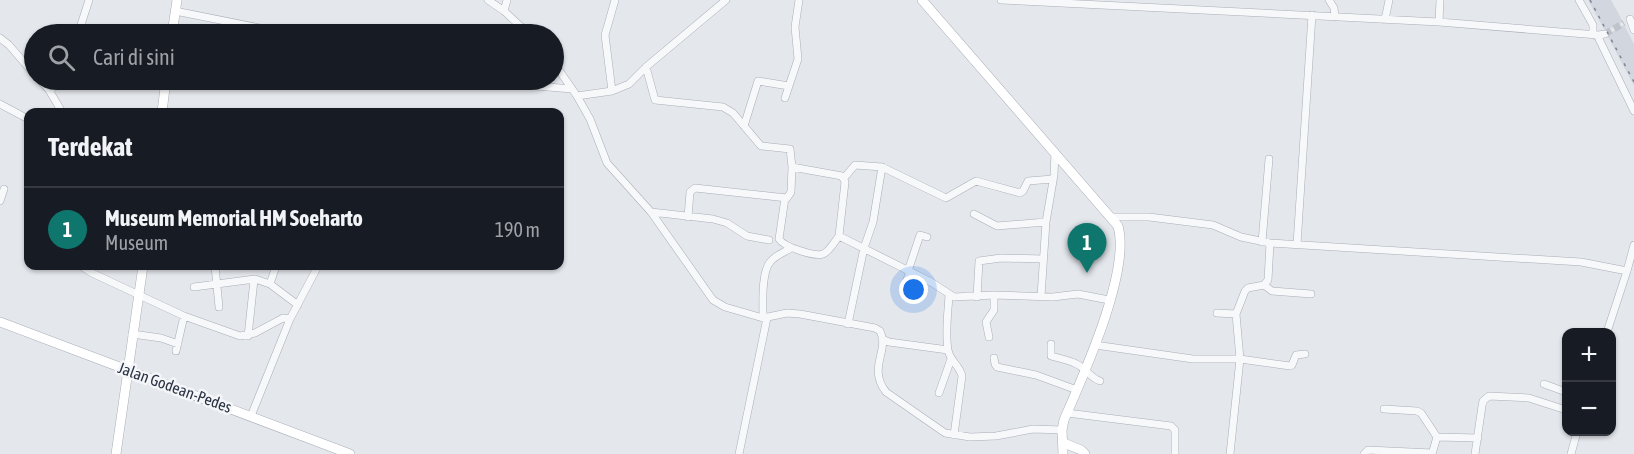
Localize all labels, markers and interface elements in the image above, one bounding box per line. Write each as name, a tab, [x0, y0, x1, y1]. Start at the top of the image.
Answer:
search box	[24, 24, 564, 90]
icon: search	[45, 41, 78, 74]
text: Cari di sini	[93, 44, 175, 70]
text: Terdekat	[48, 132, 132, 162]
text: Museum Memorial HM Soeharto	[105, 205, 363, 231]
text: 1	[63, 218, 72, 241]
text: 190 m	[495, 218, 540, 241]
pin: 1	[1068, 224, 1106, 273]
text: Museum	[105, 231, 168, 254]
your location	[899, 275, 928, 304]
map controls	[1562, 328, 1616, 436]
button: +	[1562, 328, 1616, 382]
street label: Jalan Godean-Pedes	[116, 358, 235, 416]
button: −	[1562, 382, 1616, 436]

